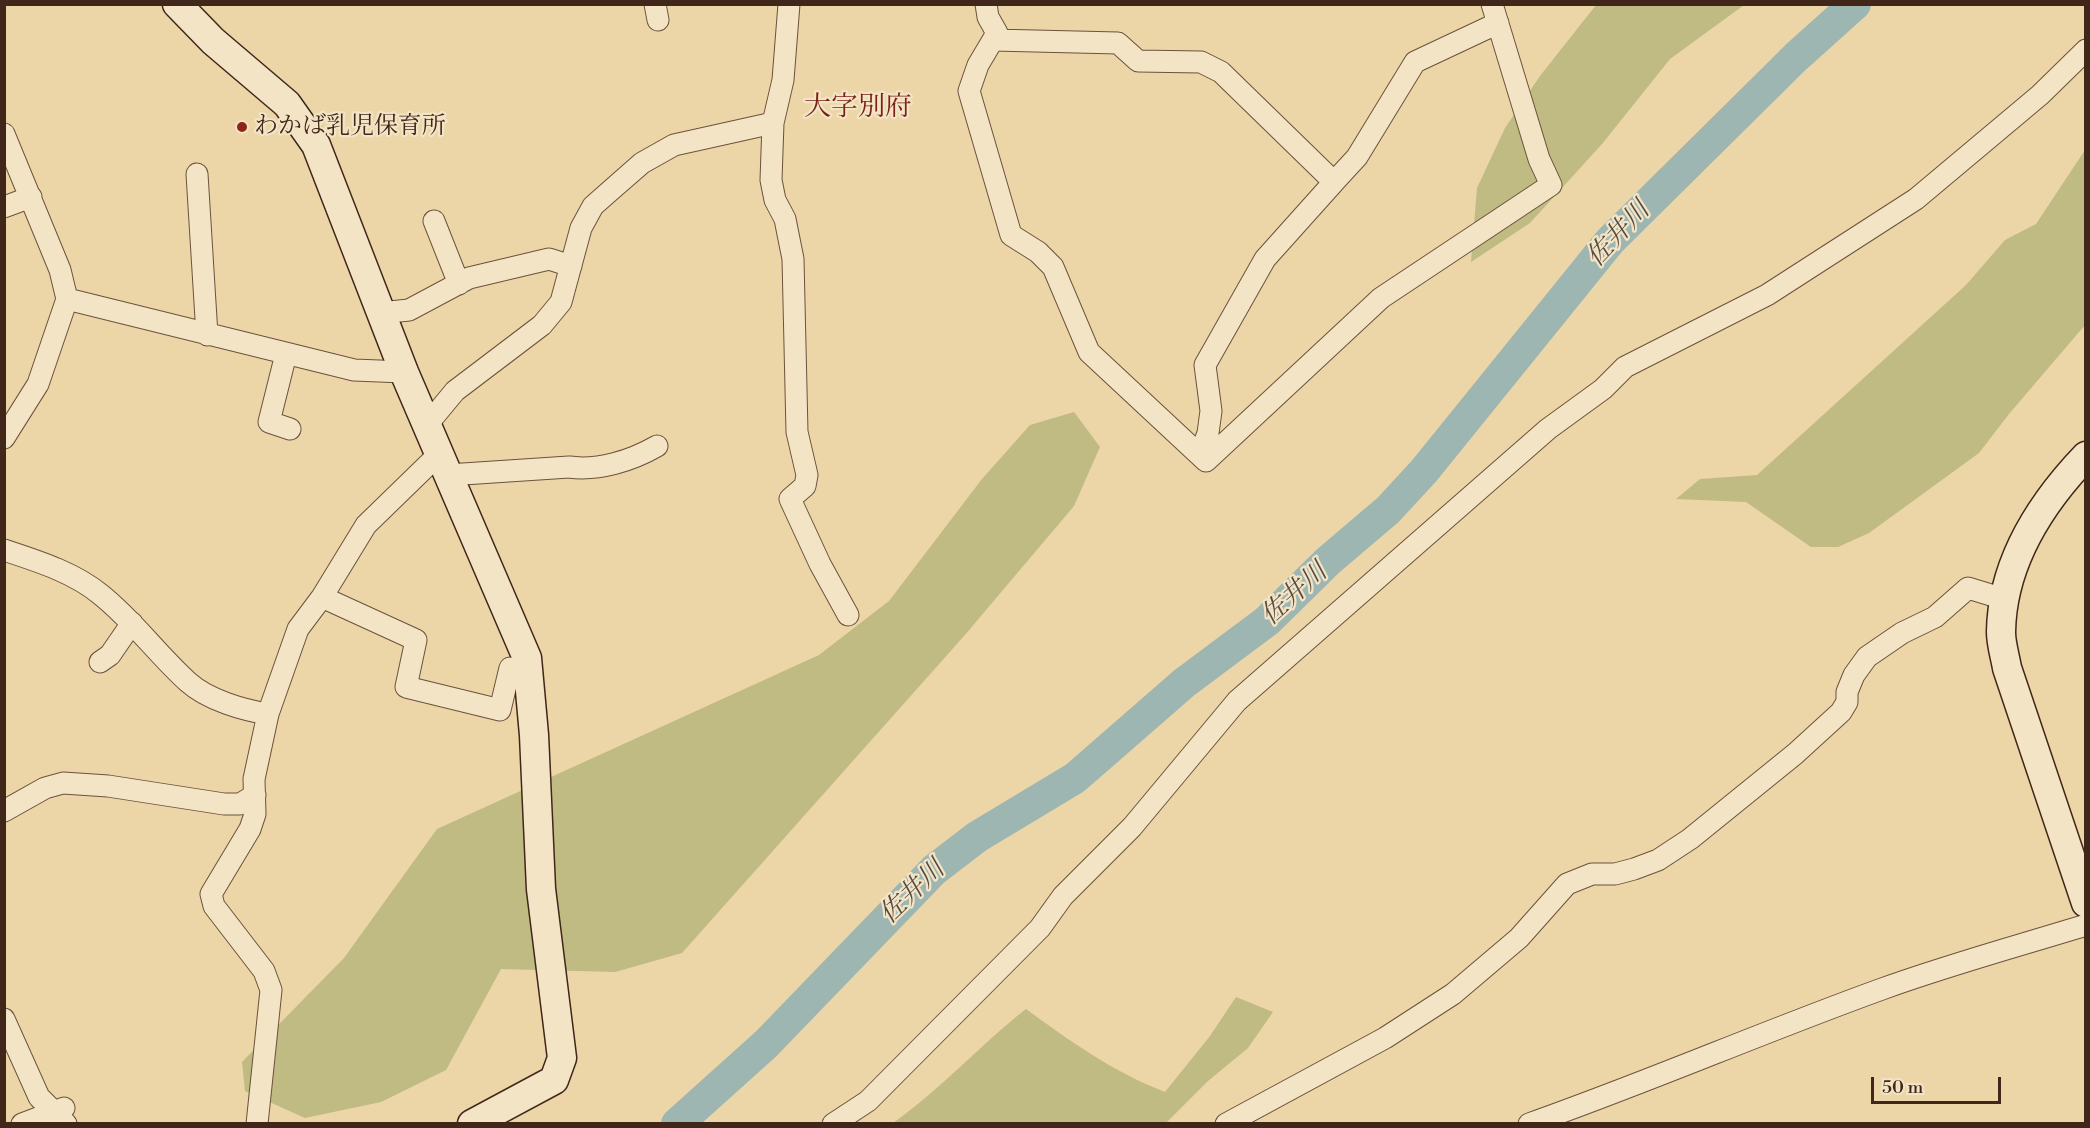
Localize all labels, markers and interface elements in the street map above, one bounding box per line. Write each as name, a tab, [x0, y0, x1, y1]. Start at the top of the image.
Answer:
district label: 大字別府	[804, 93, 912, 125]
place label: わかば乳児保育所	[254, 113, 446, 141]
marker: わかば乳児保育所	[235, 120, 249, 134]
water label: 佐井川	[1581, 196, 1657, 274]
water label: 佐井川	[1256, 557, 1334, 633]
water label: 佐井川	[874, 855, 952, 931]
scale bar	[1874, 1065, 2004, 1103]
text: 50 m	[1882, 1076, 1923, 1099]

